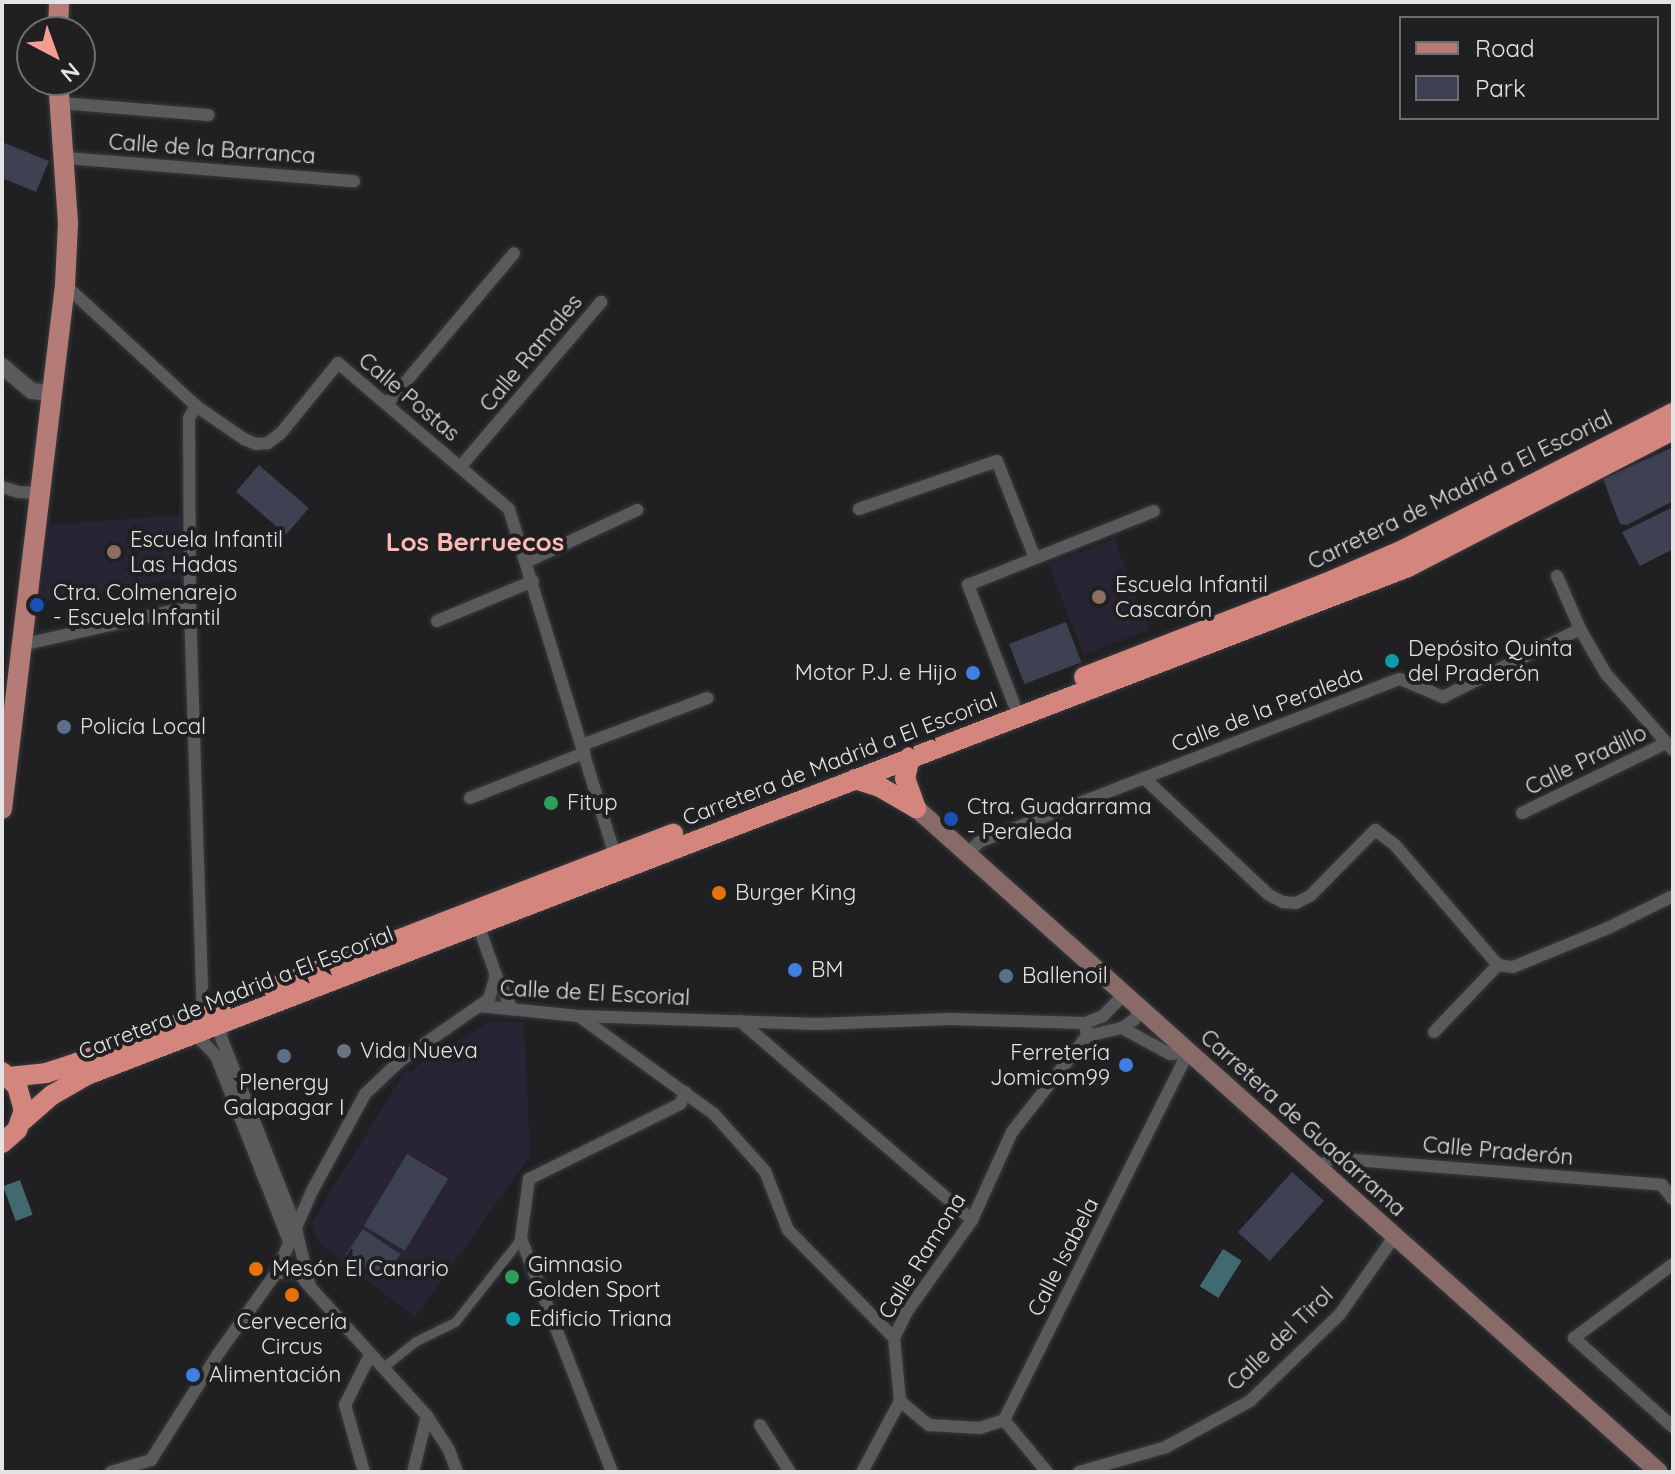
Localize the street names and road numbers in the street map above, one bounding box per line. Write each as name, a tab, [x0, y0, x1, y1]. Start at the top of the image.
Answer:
street label: Calle de la Barranca	[108, 129, 316, 169]
street label: Calle Ramales	[474, 289, 588, 417]
street label: Calle Postas	[353, 347, 465, 447]
street label: Carretera de Madrid a El Escorial	[1304, 405, 1616, 575]
street label: Calle de la Peraleda	[1168, 660, 1366, 758]
street label: Carretera de Madrid a El Escorial	[679, 687, 1001, 831]
street label: Calle Pradillo	[1521, 719, 1651, 801]
street label: Carretera de Madrid a El Escorial	[75, 921, 397, 1065]
street label: Calle de El Escorial	[499, 975, 691, 1011]
street label: Carretera de Guadarrama	[1195, 1024, 1411, 1222]
street label: Calle Praderón	[1422, 1131, 1574, 1171]
street label: Calle Ramona	[873, 1188, 971, 1324]
street label: Calle Isabela	[1022, 1193, 1104, 1321]
street label: Calle del Tirol	[1221, 1282, 1339, 1396]

